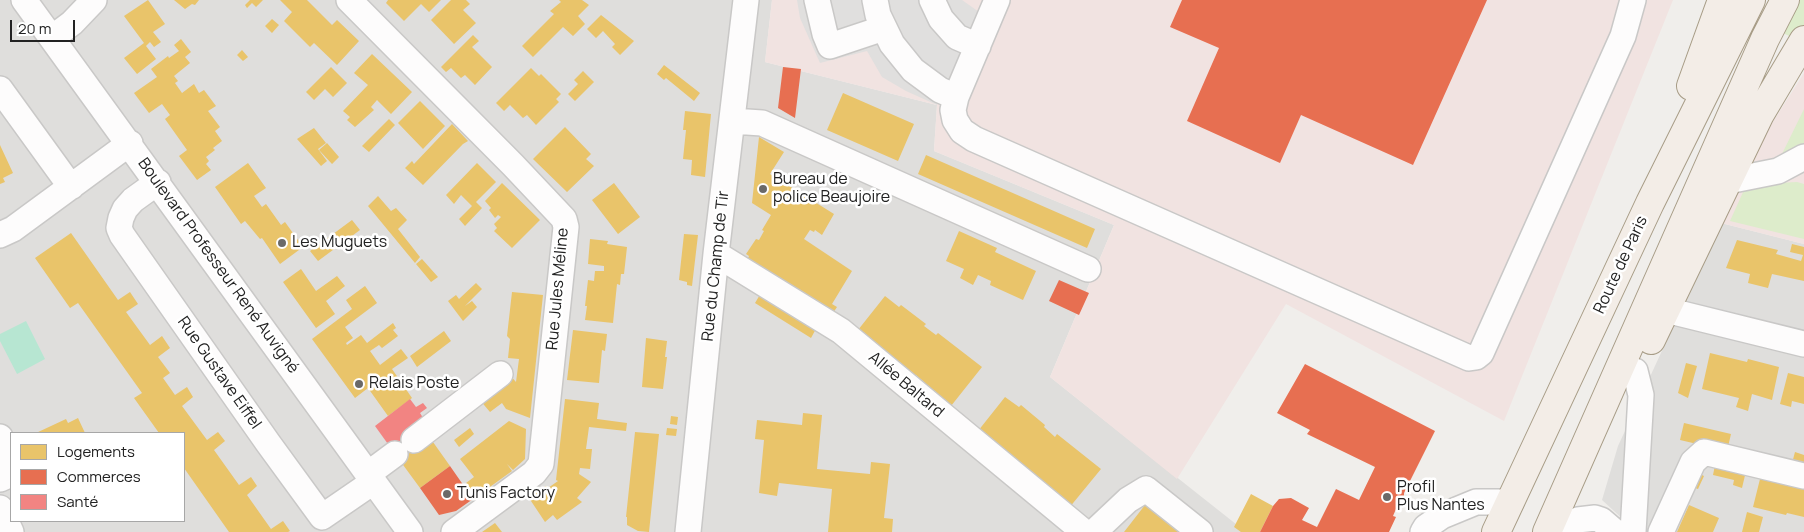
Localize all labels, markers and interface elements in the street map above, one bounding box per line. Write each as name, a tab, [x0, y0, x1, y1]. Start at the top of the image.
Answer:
scale bar	[12, 10, 78, 42]
text: 20 m	[18, 18, 51, 39]
street label: Boulevard Professeur René Auvigné	[133, 155, 303, 377]
place label: Bureau de police Beaujoire	[773, 170, 890, 208]
marker: Bureau de police Beaujoire	[757, 183, 769, 195]
street label: Rue du Champ de Tir	[699, 190, 733, 342]
street label: Route de Paris	[1590, 213, 1652, 317]
street label: Rue Jules Méline	[543, 227, 573, 351]
place label: Les Muguets	[292, 233, 387, 253]
marker: Les Muguets	[276, 237, 288, 249]
street label: Rue Gustave Eiffel	[173, 313, 265, 433]
street label: Allée Baltard	[864, 348, 948, 422]
place label: Relais Poste	[369, 374, 459, 394]
marker: Relais Poste	[353, 378, 365, 390]
legend	[10, 432, 185, 522]
text: Logements	[57, 441, 135, 462]
text: Commerces	[57, 466, 141, 487]
place label: Profil Plus Nantes	[1397, 478, 1485, 516]
place label: Tunis Factory	[457, 484, 555, 504]
marker: Tunis Factory	[441, 488, 453, 500]
text: Santé	[57, 491, 98, 512]
marker: Profil Plus Nantes	[1381, 491, 1393, 503]

